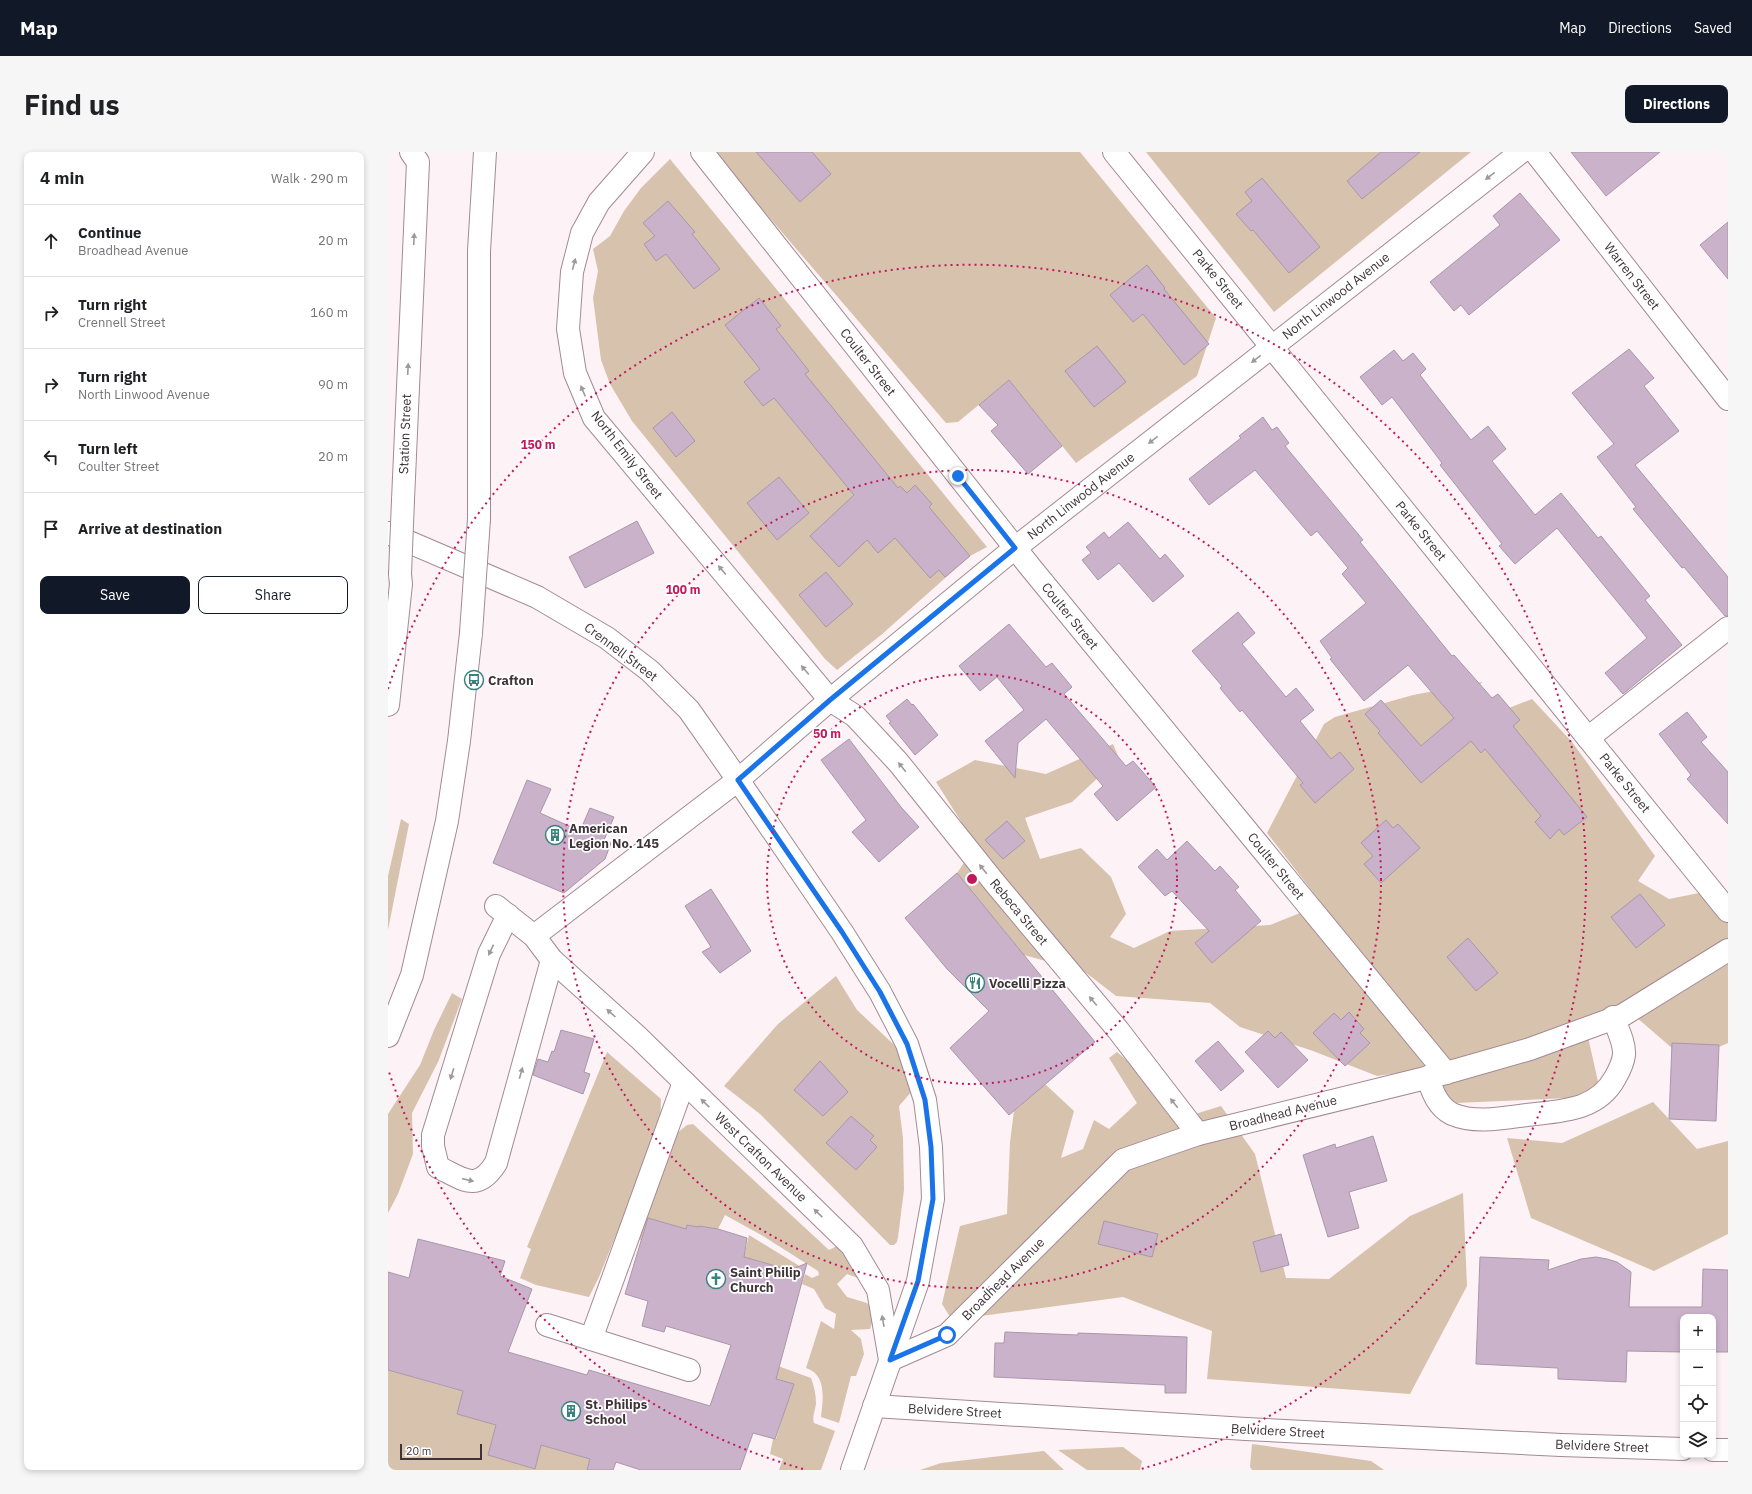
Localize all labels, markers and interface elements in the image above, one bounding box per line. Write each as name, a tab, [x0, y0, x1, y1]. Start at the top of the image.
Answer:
text: Map	[20, 16, 58, 40]
text: Map	[1559, 19, 1586, 37]
text: Directions	[1608, 19, 1672, 37]
text: Saved	[1694, 19, 1732, 37]
button: Directions	[1625, 85, 1728, 123]
text: Find us	[24, 86, 120, 123]
text: 4 min	[40, 167, 84, 189]
text: Walk · 290 m	[271, 170, 348, 187]
one-way arrow	[1485, 172, 1496, 180]
text: Continue	[78, 223, 142, 242]
icon: ahead	[40, 230, 62, 252]
text: 20 m	[318, 232, 348, 249]
one-way arrow	[411, 232, 417, 245]
street label: Warren Street	[1600, 239, 1664, 313]
text: Broadhead Avenue	[78, 242, 188, 259]
street label: Parke Street	[1189, 246, 1247, 312]
street label: North Linwood Avenue	[1279, 249, 1393, 343]
one-way arrow	[572, 257, 578, 270]
text: Turn right	[78, 295, 147, 314]
icon: right	[40, 302, 62, 324]
text: 160 m	[310, 304, 348, 321]
text: Crennell Street	[78, 314, 166, 331]
street label: Coulter Street	[836, 325, 900, 399]
one-way arrow	[1250, 355, 1261, 364]
one-way arrow	[404, 363, 411, 375]
text: Turn right	[78, 367, 147, 386]
icon: right	[40, 374, 62, 396]
text: 90 m	[318, 376, 348, 393]
one-way arrow	[579, 385, 585, 397]
text: North Linwood Avenue	[78, 386, 210, 403]
street label: Station Street	[395, 394, 415, 474]
street label: North Emily Street	[587, 408, 667, 502]
one-way arrow	[1148, 435, 1159, 444]
text: 150 m	[520, 437, 556, 452]
text: Turn left	[78, 439, 138, 458]
icon: left	[40, 446, 62, 468]
text: 20 m	[318, 448, 348, 465]
street label: North Linwood Avenue	[1024, 449, 1138, 543]
text: Coulter Street	[78, 458, 159, 475]
route end	[949, 467, 967, 485]
street label: Parke Street	[1392, 498, 1450, 564]
icon: arrive	[40, 518, 62, 540]
text: Arrive at destination	[78, 519, 222, 538]
one-way arrow	[717, 565, 726, 576]
button: Save	[40, 576, 190, 614]
button: Share	[198, 576, 348, 614]
street label: Coulter Street	[1038, 579, 1102, 653]
text: 100 m	[665, 582, 701, 597]
street label: Crennell Street	[581, 619, 661, 685]
one-way arrow	[801, 665, 810, 675]
bus stop icon: Crafton	[463, 669, 485, 691]
place label: Crafton	[488, 672, 534, 689]
text: 50 m	[813, 726, 841, 741]
street label: Parke Street	[1596, 750, 1654, 816]
one-way arrow	[897, 762, 906, 773]
place label: American Legion No. 145	[569, 820, 659, 852]
building icon: American Legion No. 145	[544, 824, 566, 846]
street label: Coulter Street	[1244, 829, 1308, 903]
one-way arrow	[979, 863, 987, 874]
centre of rings	[965, 872, 979, 886]
street label: Rebeca Street	[986, 875, 1052, 949]
one-way arrow	[488, 944, 494, 956]
restaurant icon: Vocelli Pizza	[964, 972, 986, 994]
place label: Vocelli Pizza	[989, 975, 1066, 992]
one-way arrow	[1089, 996, 1098, 1006]
one-way arrow	[606, 1008, 616, 1018]
one-way arrow	[518, 1066, 524, 1078]
one-way arrow	[449, 1068, 455, 1080]
street label: Broadhead Avenue	[1227, 1091, 1339, 1135]
one-way arrow	[1169, 1097, 1178, 1108]
one-way arrow	[700, 1098, 710, 1108]
street label: West Crafton Avenue	[711, 1109, 811, 1205]
one-way arrow	[462, 1177, 475, 1183]
one-way arrow	[813, 1208, 823, 1218]
street label: Broadhead Avenue	[958, 1234, 1048, 1324]
place label: Saint Philip Church	[730, 1264, 801, 1296]
church icon: Saint Philip Church	[705, 1268, 727, 1290]
map controls	[1680, 1314, 1716, 1458]
button: +	[1680, 1314, 1716, 1350]
one-way arrow	[880, 1315, 886, 1327]
route start	[938, 1326, 956, 1344]
button: −	[1680, 1350, 1716, 1386]
button: locate	[1680, 1386, 1716, 1422]
place label: St. Philips School	[585, 1396, 648, 1428]
building icon: St. Philips School	[560, 1400, 582, 1422]
street label: Belvidere Street	[908, 1400, 1002, 1422]
street label: Belvidere Street	[1231, 1420, 1325, 1442]
button: layers	[1680, 1422, 1716, 1458]
street label: Belvidere Street	[1555, 1436, 1649, 1456]
scale bar	[400, 1442, 482, 1461]
text: 20 m	[406, 1444, 431, 1458]

